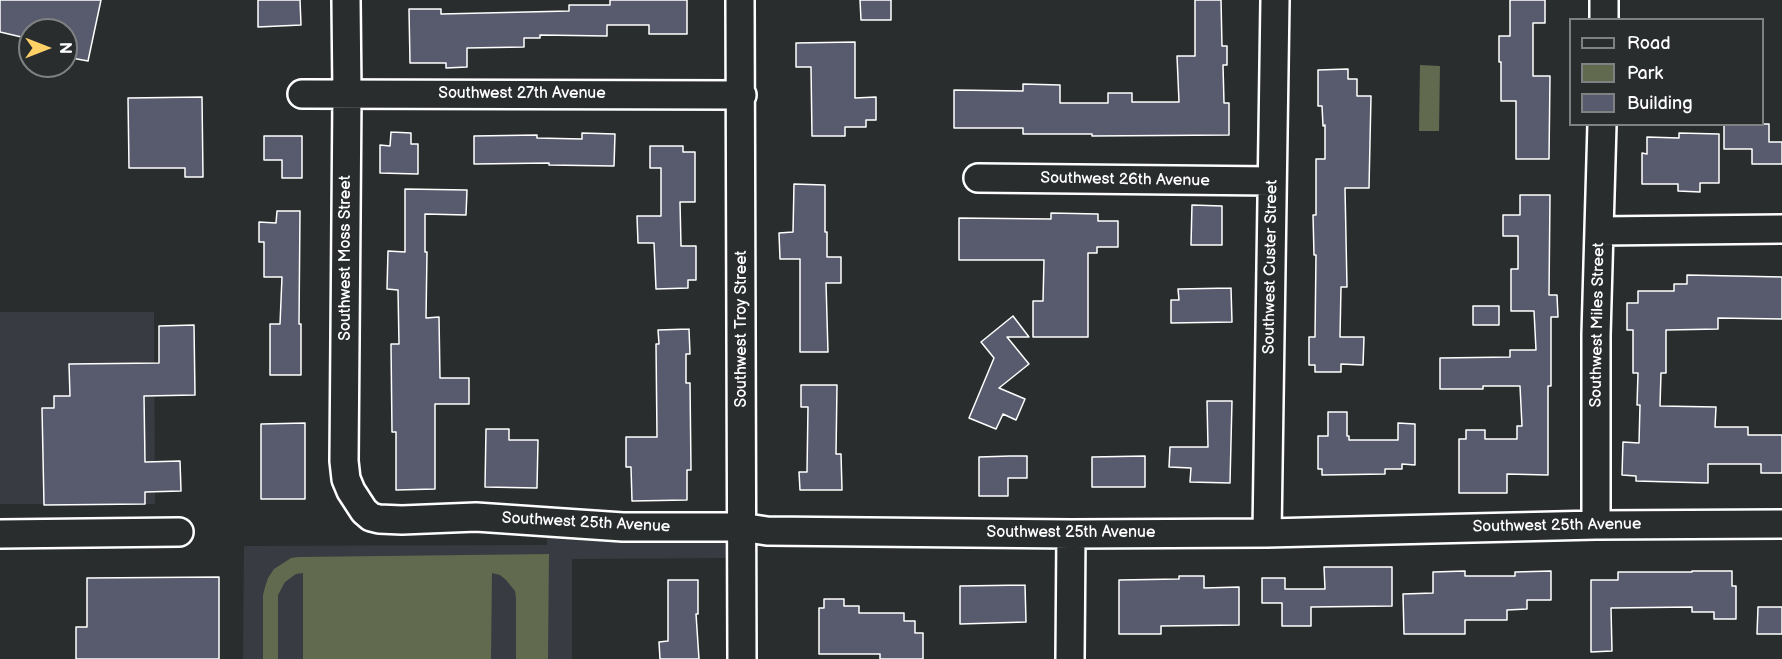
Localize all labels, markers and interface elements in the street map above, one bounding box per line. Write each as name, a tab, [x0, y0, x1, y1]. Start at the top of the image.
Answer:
north arrow	[18, 18, 78, 78]
legend	[1569, 18, 1764, 126]
text: Road	[1627, 33, 1671, 54]
text: N	[55, 42, 74, 54]
text: Park	[1627, 63, 1663, 84]
street label: Southwest 27th Avenue	[438, 84, 606, 104]
text: Building	[1627, 93, 1693, 114]
street label: Southwest 26th Avenue	[1040, 169, 1210, 191]
street label: Southwest Moss Street	[336, 175, 356, 341]
street label: Southwest Custer Street	[1260, 180, 1282, 354]
street label: Southwest Miles Street	[1587, 242, 1609, 408]
street label: Southwest Troy Street	[732, 250, 752, 408]
street label: Southwest 25th Avenue	[501, 509, 671, 537]
street label: Southwest 25th Avenue	[1472, 515, 1642, 537]
street label: Southwest 25th Avenue	[987, 523, 1155, 543]

